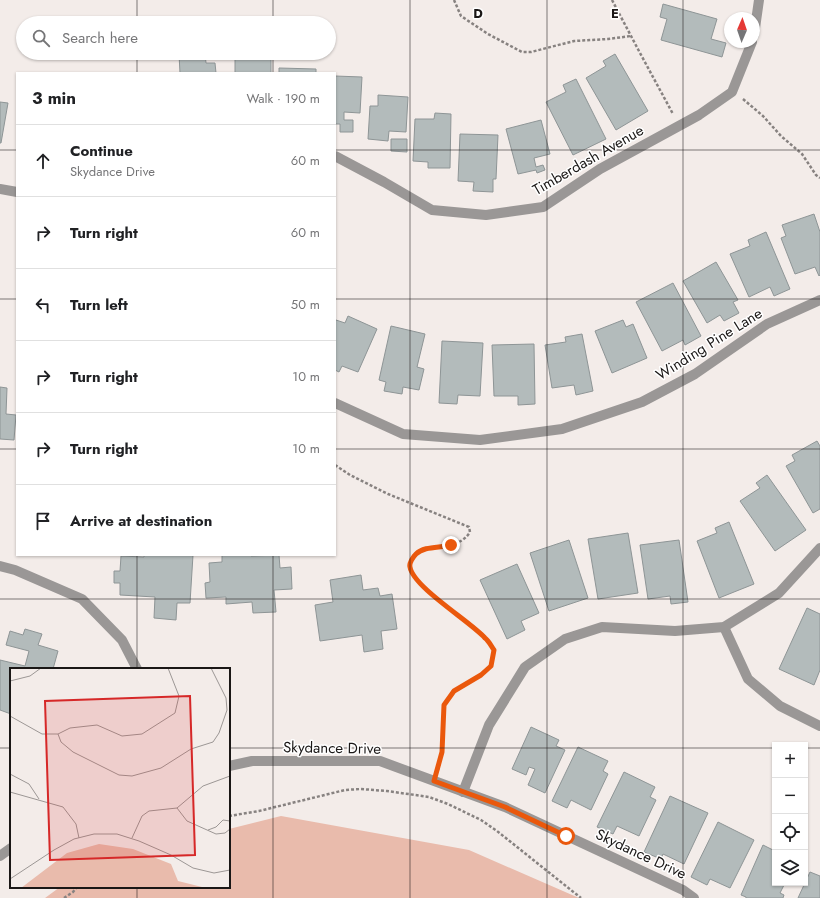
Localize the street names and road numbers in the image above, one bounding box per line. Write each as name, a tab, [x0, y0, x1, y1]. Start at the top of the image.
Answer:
street label: Timberdash Avenue	[528, 119, 648, 201]
street label: Winding Pine Lane	[652, 302, 767, 386]
street label: Skydance Drive	[283, 736, 381, 760]
street label: Skydance Drive	[592, 823, 690, 885]

